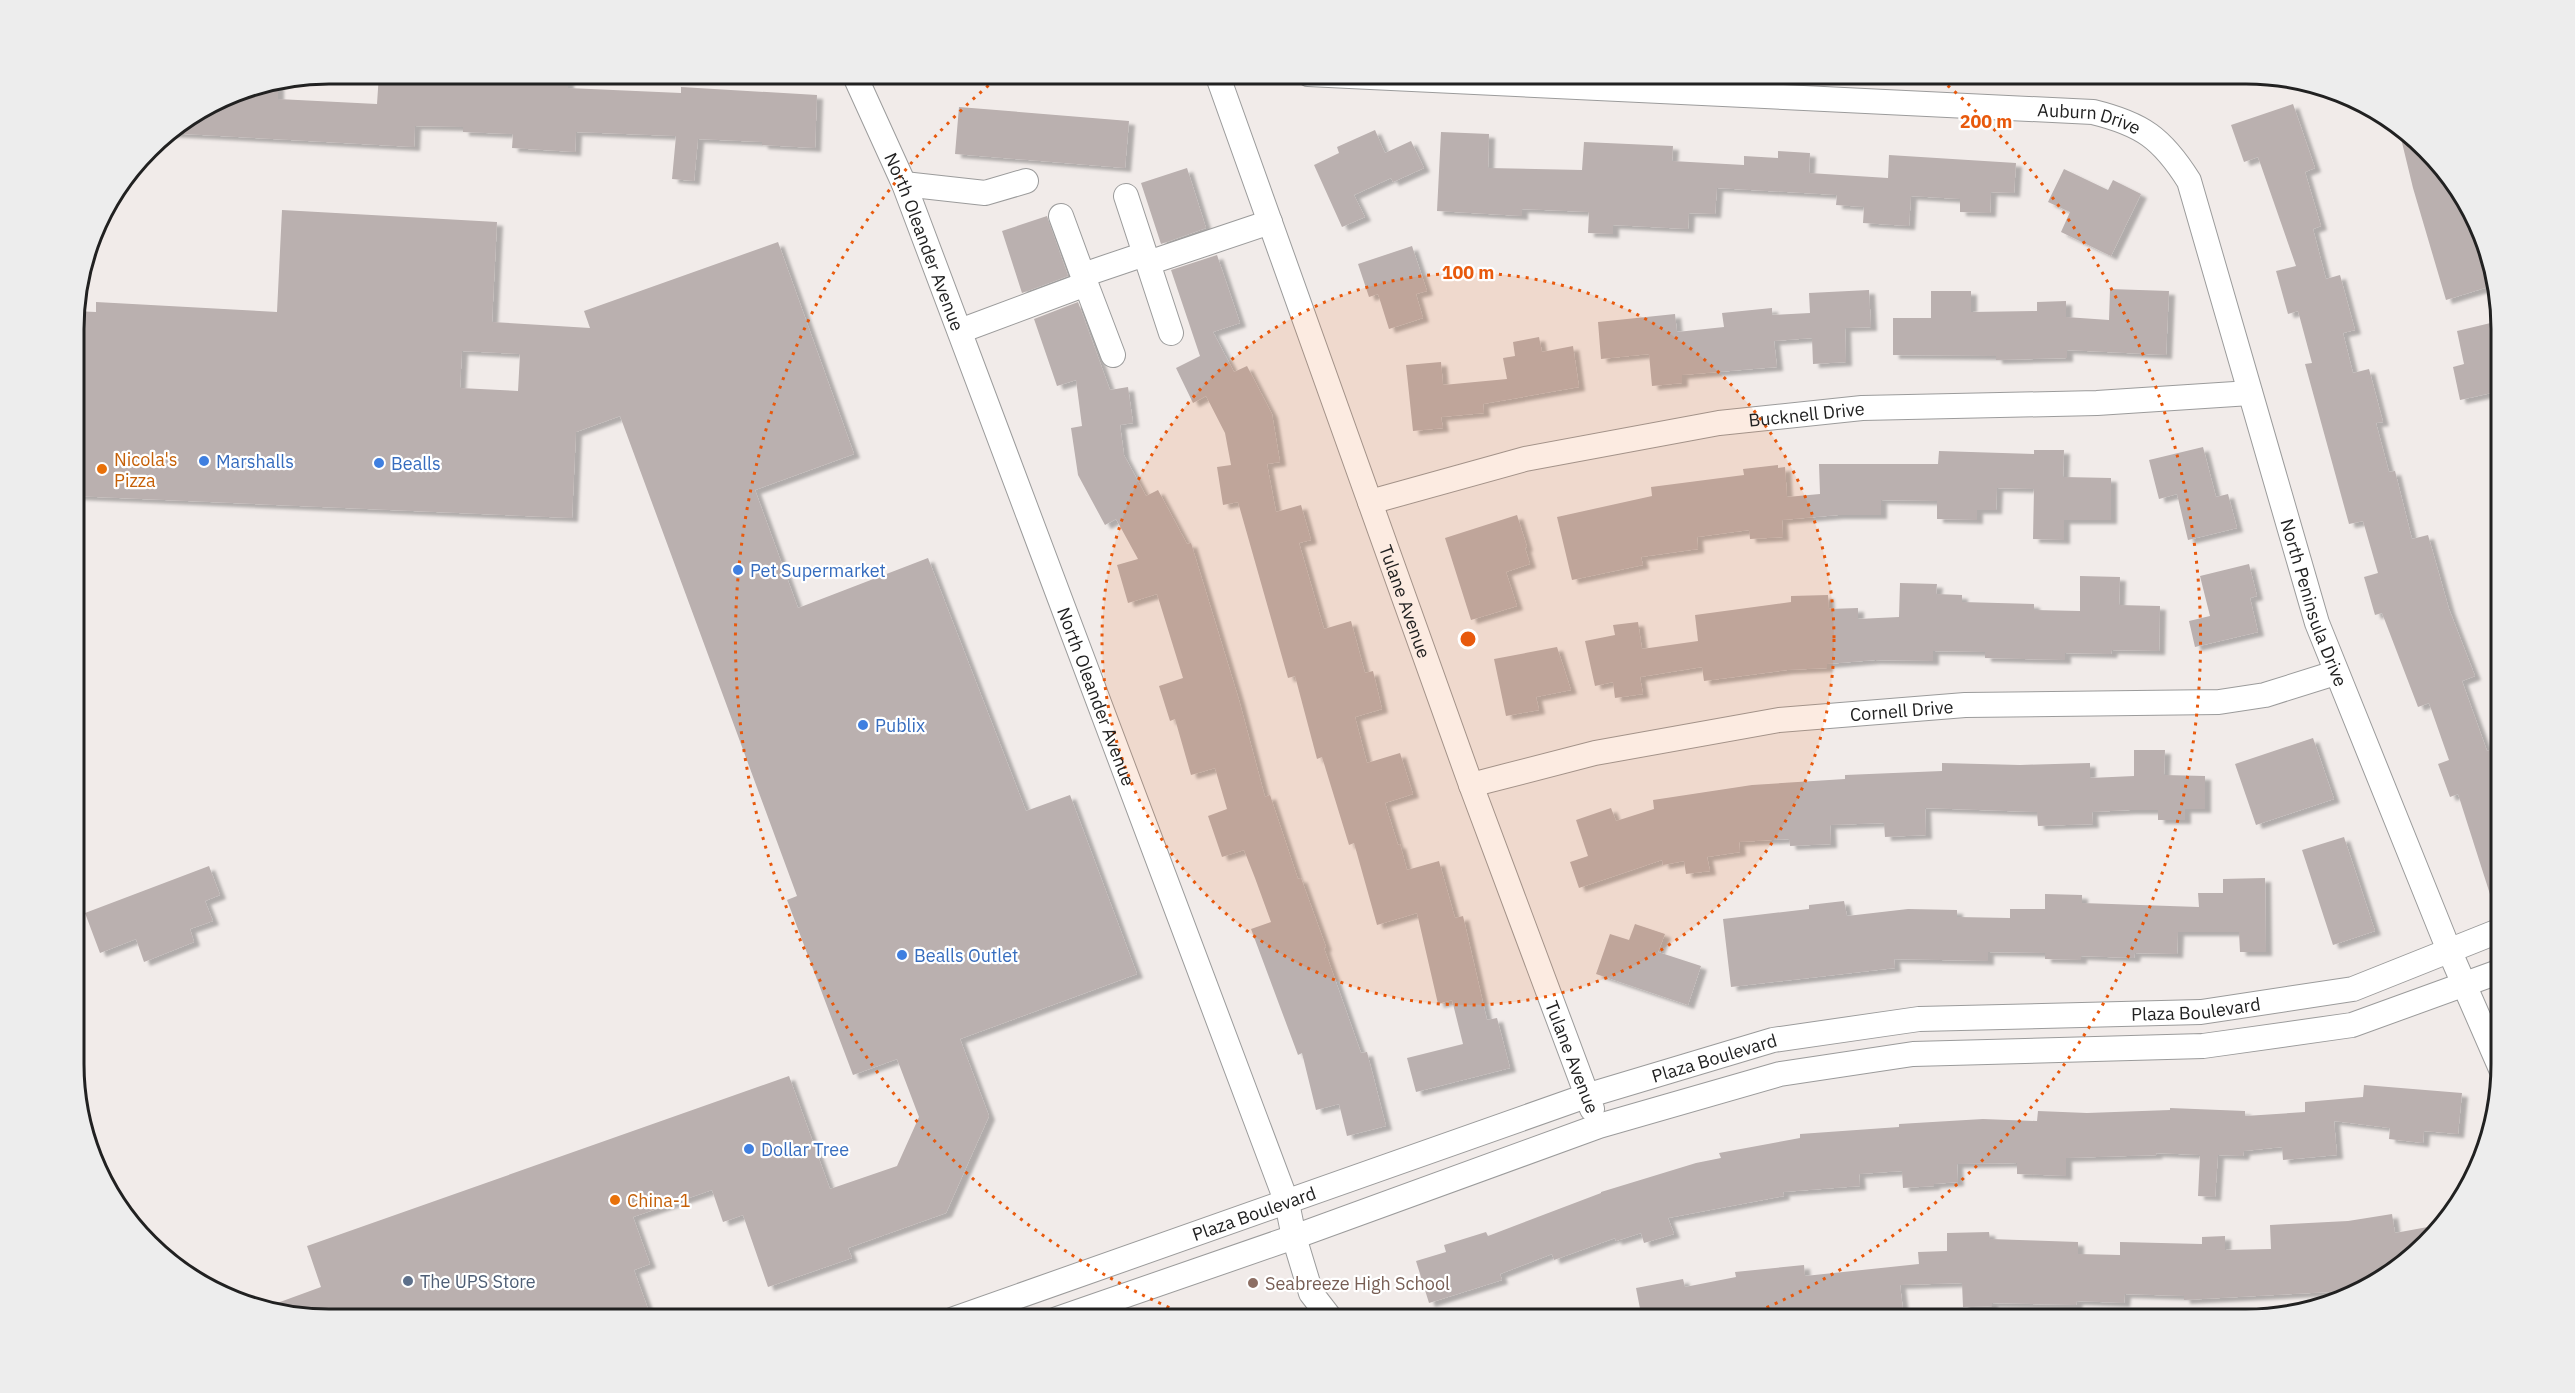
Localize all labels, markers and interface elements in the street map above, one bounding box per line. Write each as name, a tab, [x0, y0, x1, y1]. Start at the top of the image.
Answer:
street label: Auburn Drive	[2037, 98, 2145, 139]
text: 200 m	[1960, 110, 2012, 133]
street label: North Oleander Avenue	[880, 149, 970, 334]
text: 100 m	[1442, 261, 1494, 284]
street label: Bucknell Drive	[1747, 396, 1866, 431]
place label: Nicola's Pizza	[114, 448, 178, 492]
place label: Marshalls	[216, 450, 294, 473]
place label: Bealls	[391, 452, 441, 475]
marker: Marshalls	[197, 454, 211, 468]
marker: Bealls	[372, 456, 386, 470]
marker: Nicola's Pizza	[95, 462, 109, 476]
street label: North Peninsula Drive	[2276, 516, 2353, 690]
street label: Tulane Avenue	[1375, 542, 1436, 661]
place label: Pet Supermarket	[750, 559, 886, 582]
marker: Pet Supermarket	[731, 563, 745, 577]
street label: North Oleander Avenue	[1052, 604, 1141, 789]
centre of rings	[1458, 629, 1478, 649]
street label: Cornell Drive	[1849, 694, 1954, 726]
place label: Publix	[875, 714, 925, 737]
marker: Publix	[856, 718, 870, 732]
place label: Bealls Outlet	[914, 944, 1018, 967]
marker: Bealls Outlet	[895, 948, 909, 962]
street label: Plaza Boulevard	[2131, 992, 2262, 1025]
street label: Tulane Avenue	[1540, 998, 1604, 1117]
street label: Plaza Boulevard	[1649, 1028, 1780, 1087]
place label: Dollar Tree	[761, 1138, 849, 1161]
marker: Dollar Tree	[742, 1142, 756, 1156]
street label: Plaza Boulevard	[1189, 1181, 1319, 1246]
place label: China-1	[627, 1189, 691, 1212]
marker: China-1	[608, 1193, 622, 1207]
place label: The UPS Store	[420, 1270, 536, 1293]
place label: Seabreeze High School	[1265, 1272, 1450, 1295]
marker: The UPS Store	[401, 1274, 415, 1288]
marker: Seabreeze High School	[1246, 1276, 1260, 1290]

